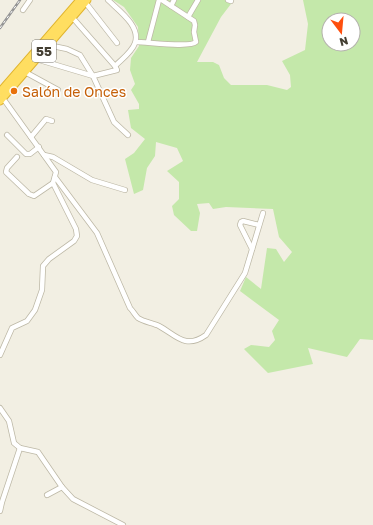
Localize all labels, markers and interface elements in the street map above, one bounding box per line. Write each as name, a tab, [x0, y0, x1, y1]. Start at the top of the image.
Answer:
north arrow	[321, 12, 361, 52]
text: N	[338, 35, 350, 49]
road number: 55	[32, 40, 56, 62]
place label: Salón de Onces	[22, 83, 126, 100]
marker: Salón de Onces	[9, 86, 19, 96]

